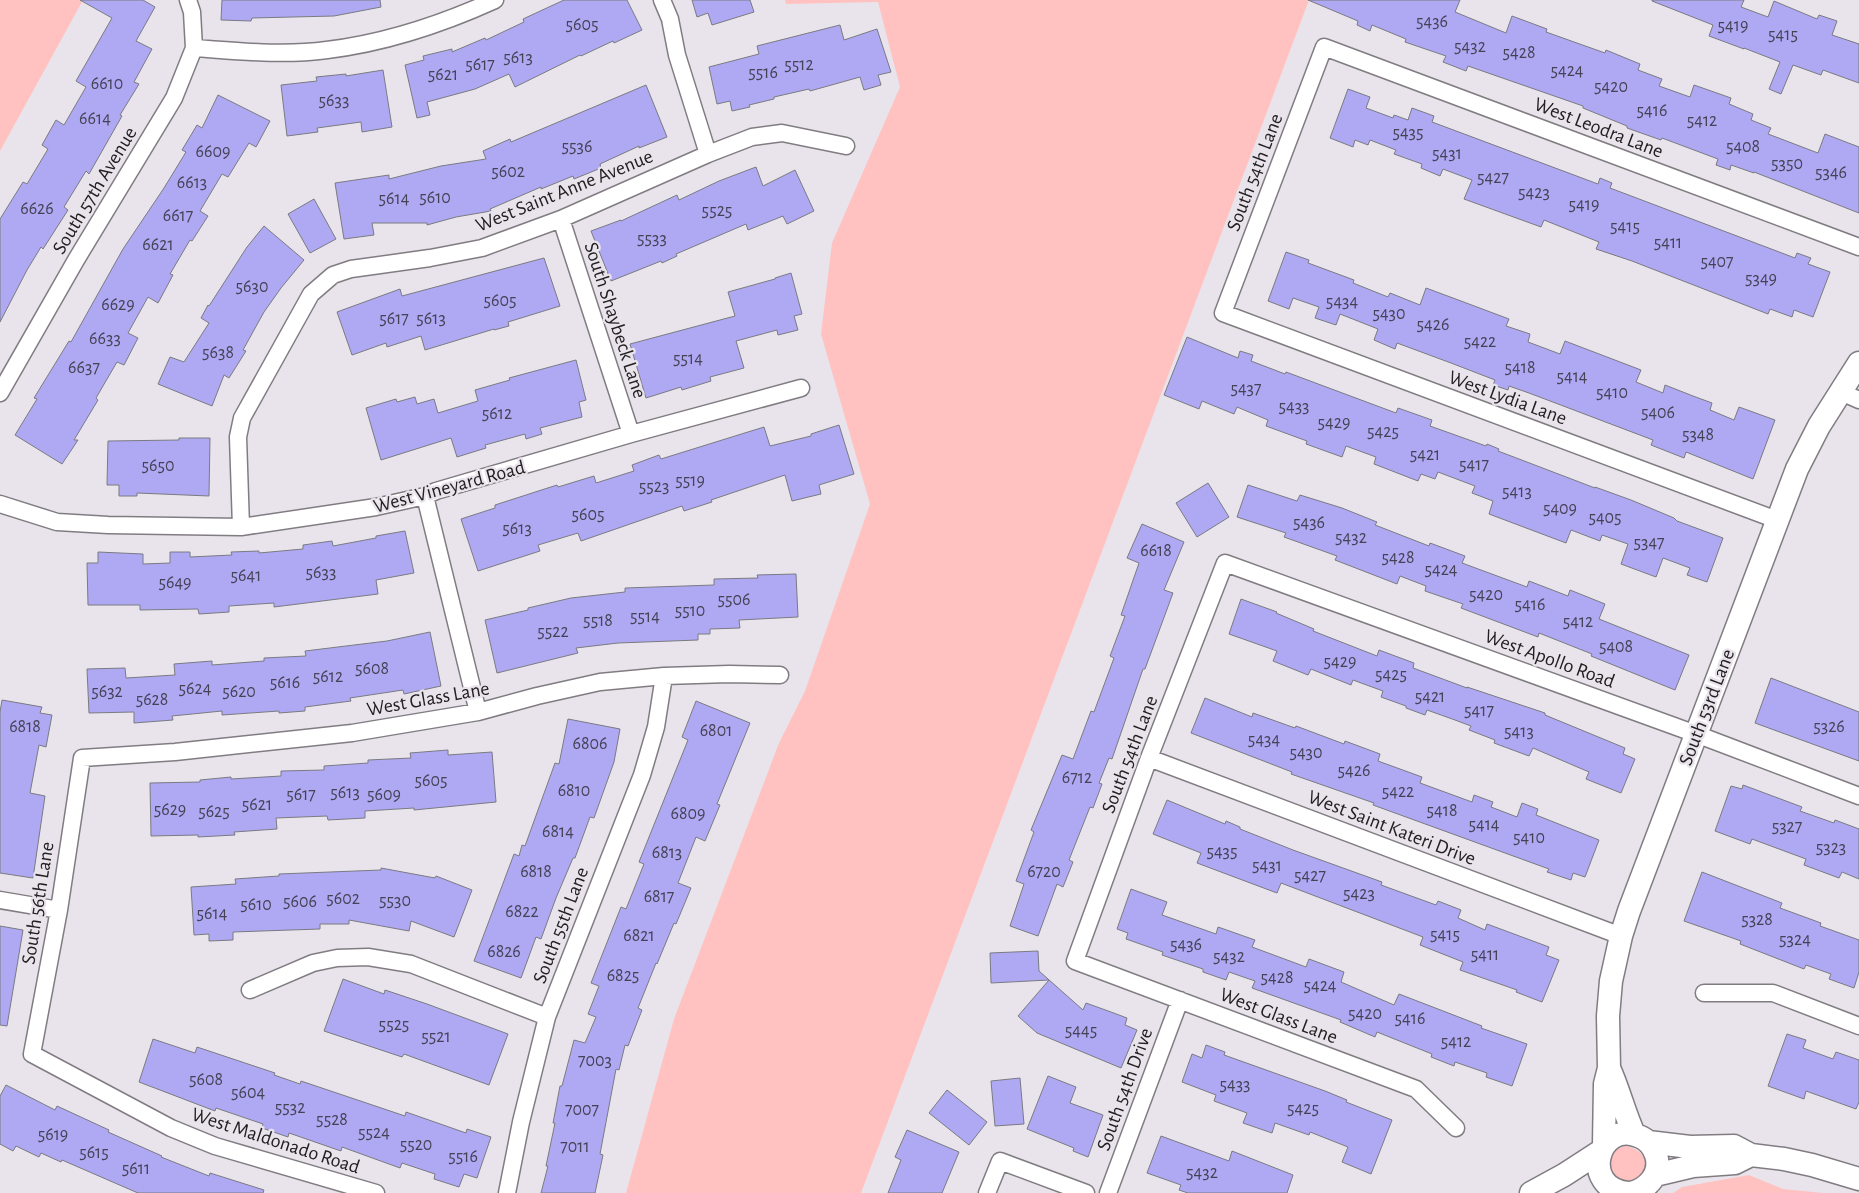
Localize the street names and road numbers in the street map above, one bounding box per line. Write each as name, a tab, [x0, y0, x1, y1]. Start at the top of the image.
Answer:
street label: West Leodra Lane	[1531, 94, 1666, 162]
street label: South 54th Lane	[1223, 111, 1287, 234]
street label: South 57th Avenue	[49, 124, 141, 257]
street label: West Saint Anne Avenue	[473, 146, 656, 236]
street label: South Shaybeck Lane	[580, 240, 650, 401]
street label: West Lydia Lane	[1446, 367, 1569, 429]
street label: West Vineyard Road	[371, 457, 527, 517]
street label: West Apollo Road	[1482, 626, 1618, 692]
street label: South 53rd Lane	[1676, 646, 1738, 768]
street label: West Glass Lane	[365, 678, 491, 720]
street label: South 54th Lane	[1098, 693, 1162, 816]
street label: West Saint Kateri Drive	[1305, 787, 1478, 869]
street label: South 56th Lane	[18, 840, 58, 966]
street label: South 55th Lane	[530, 864, 592, 986]
street label: West Glass Lane	[1217, 984, 1340, 1048]
street label: South 54th Drive	[1094, 1025, 1156, 1153]
street label: West Maldonado Road	[189, 1104, 362, 1178]

